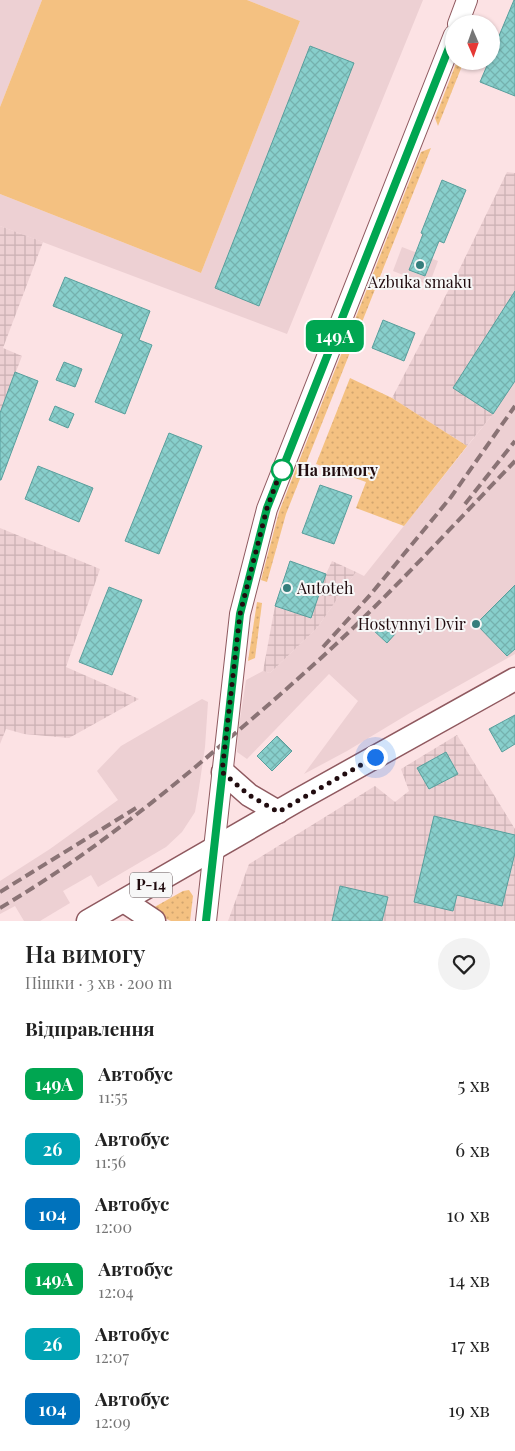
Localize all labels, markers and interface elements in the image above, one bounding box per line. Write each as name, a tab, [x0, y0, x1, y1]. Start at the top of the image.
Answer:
north arrow	[445, 15, 500, 70]
map controls	[445, 15, 500, 70]
marker: Azbuka smaku	[414, 259, 426, 271]
place label: Azbuka smaku	[367, 271, 472, 292]
line badge: 149А	[300, 320, 370, 352]
text: 149А	[316, 324, 354, 348]
marker: На вимогу	[271, 459, 293, 481]
place label: На вимогу	[297, 459, 379, 480]
place label: Autoteh	[296, 577, 354, 598]
marker: Autoteh	[281, 582, 293, 594]
place label: Hostynnyi Dvir	[358, 613, 466, 634]
marker: Hostynnyi Dvir	[470, 618, 482, 630]
your location	[363, 745, 388, 770]
road number: Р-14	[130, 872, 172, 898]
text: На вимогу	[25, 937, 145, 969]
button: heart	[438, 938, 490, 990]
text: Пішки · 3 хв · 200 m	[25, 972, 172, 993]
text: Відправлення	[25, 1015, 155, 1041]
text: Автобус	[98, 1060, 173, 1086]
text: 5 хв	[457, 1071, 490, 1097]
text: 149А	[35, 1072, 73, 1096]
text: 11:55	[98, 1086, 128, 1107]
text: Автобус	[95, 1125, 170, 1151]
text: 6 хв	[455, 1136, 490, 1162]
text: 26	[43, 1137, 62, 1161]
text: 11:56	[95, 1151, 126, 1172]
text: Автобус	[95, 1190, 170, 1216]
text: 10 хв	[447, 1201, 490, 1227]
text: 104	[39, 1202, 66, 1226]
text: 12:00	[95, 1216, 132, 1237]
text: Автобус	[98, 1255, 173, 1281]
text: 14 хв	[449, 1266, 490, 1292]
text: 149А	[35, 1267, 73, 1291]
text: 12:04	[98, 1281, 134, 1302]
text: Автобус	[95, 1320, 170, 1346]
text: 17 хв	[450, 1331, 490, 1357]
text: 26	[43, 1332, 62, 1356]
text: 12:07	[95, 1346, 129, 1367]
text: Автобус	[95, 1385, 170, 1411]
text: 19 хв	[448, 1396, 490, 1422]
text: 104	[39, 1397, 66, 1421]
text: 12:09	[95, 1411, 131, 1432]

